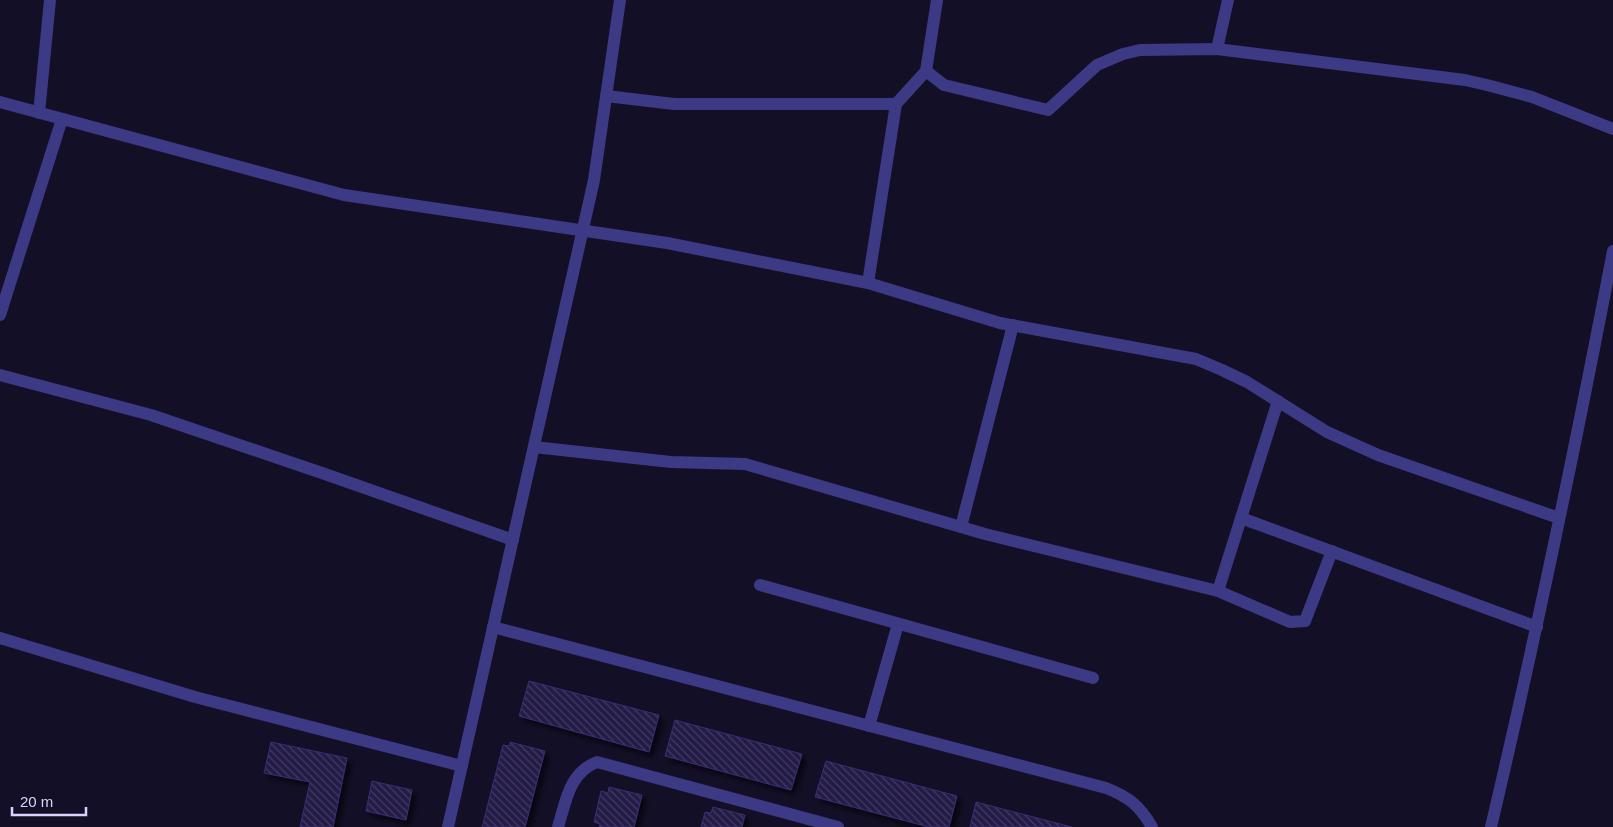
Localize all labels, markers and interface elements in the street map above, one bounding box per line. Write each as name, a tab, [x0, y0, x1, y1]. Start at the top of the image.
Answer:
scale bar	[12, 784, 86, 816]
text: 20 m	[20, 793, 53, 810]

